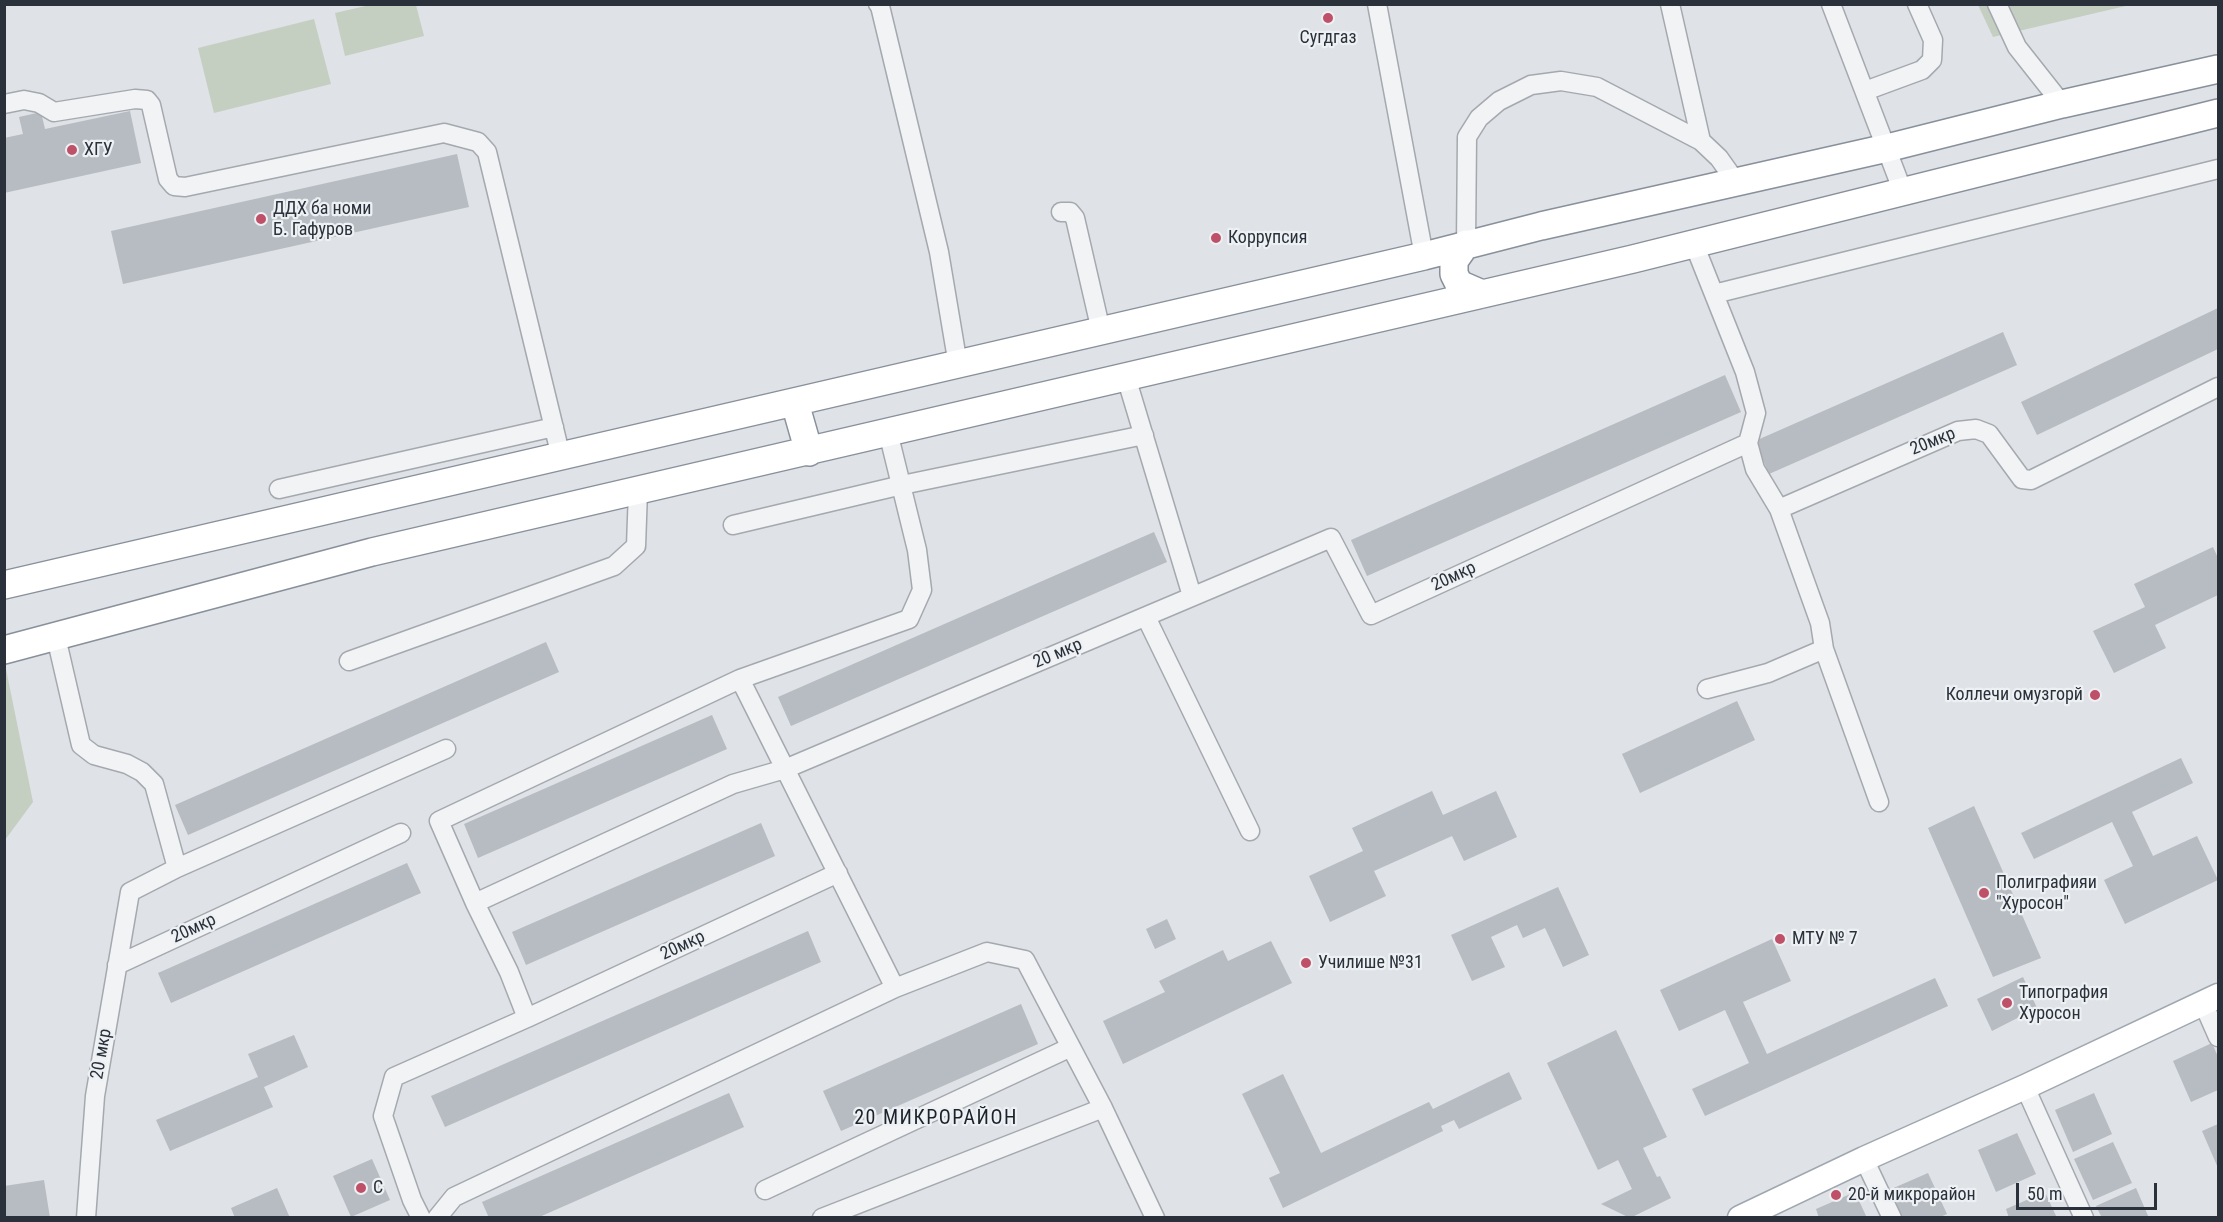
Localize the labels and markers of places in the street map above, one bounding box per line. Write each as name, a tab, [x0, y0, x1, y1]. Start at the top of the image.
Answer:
marker: Сугдгаз	[1321, 11, 1335, 25]
place label: Сугдгаз	[1300, 27, 1356, 49]
place label: ХГУ	[84, 139, 113, 161]
marker: ХГУ	[65, 143, 79, 157]
place label: ДДХ ба номи Б. Гафуров	[273, 198, 371, 240]
marker: ДДХ ба номи Б. Гафуров	[254, 212, 268, 226]
place label: Коррупсия	[1228, 227, 1307, 249]
marker: Коррупсия	[1209, 231, 1223, 245]
place label: Коллечи омузгорй	[1946, 684, 2083, 706]
marker: Коллечи омузгорй	[2088, 688, 2102, 702]
place label: Полиграфияи "Хуросон"	[1996, 872, 2097, 914]
marker: Полиграфияи "Хуросон"	[1977, 886, 1991, 900]
place label: МТУ № 7	[1792, 928, 1858, 950]
marker: МТУ № 7	[1773, 932, 1787, 946]
place label: Училише №31	[1318, 952, 1423, 974]
marker: Училише №31	[1299, 956, 1313, 970]
place label: Типография Хуросон	[2019, 982, 2108, 1024]
marker: Типография Хуросон	[2000, 996, 2014, 1010]
place label: С	[373, 1177, 383, 1199]
marker: С	[354, 1181, 368, 1195]
place label: 20-й микрорайон	[1848, 1184, 1976, 1206]
marker: 20-й микрорайон	[1829, 1188, 1843, 1202]

